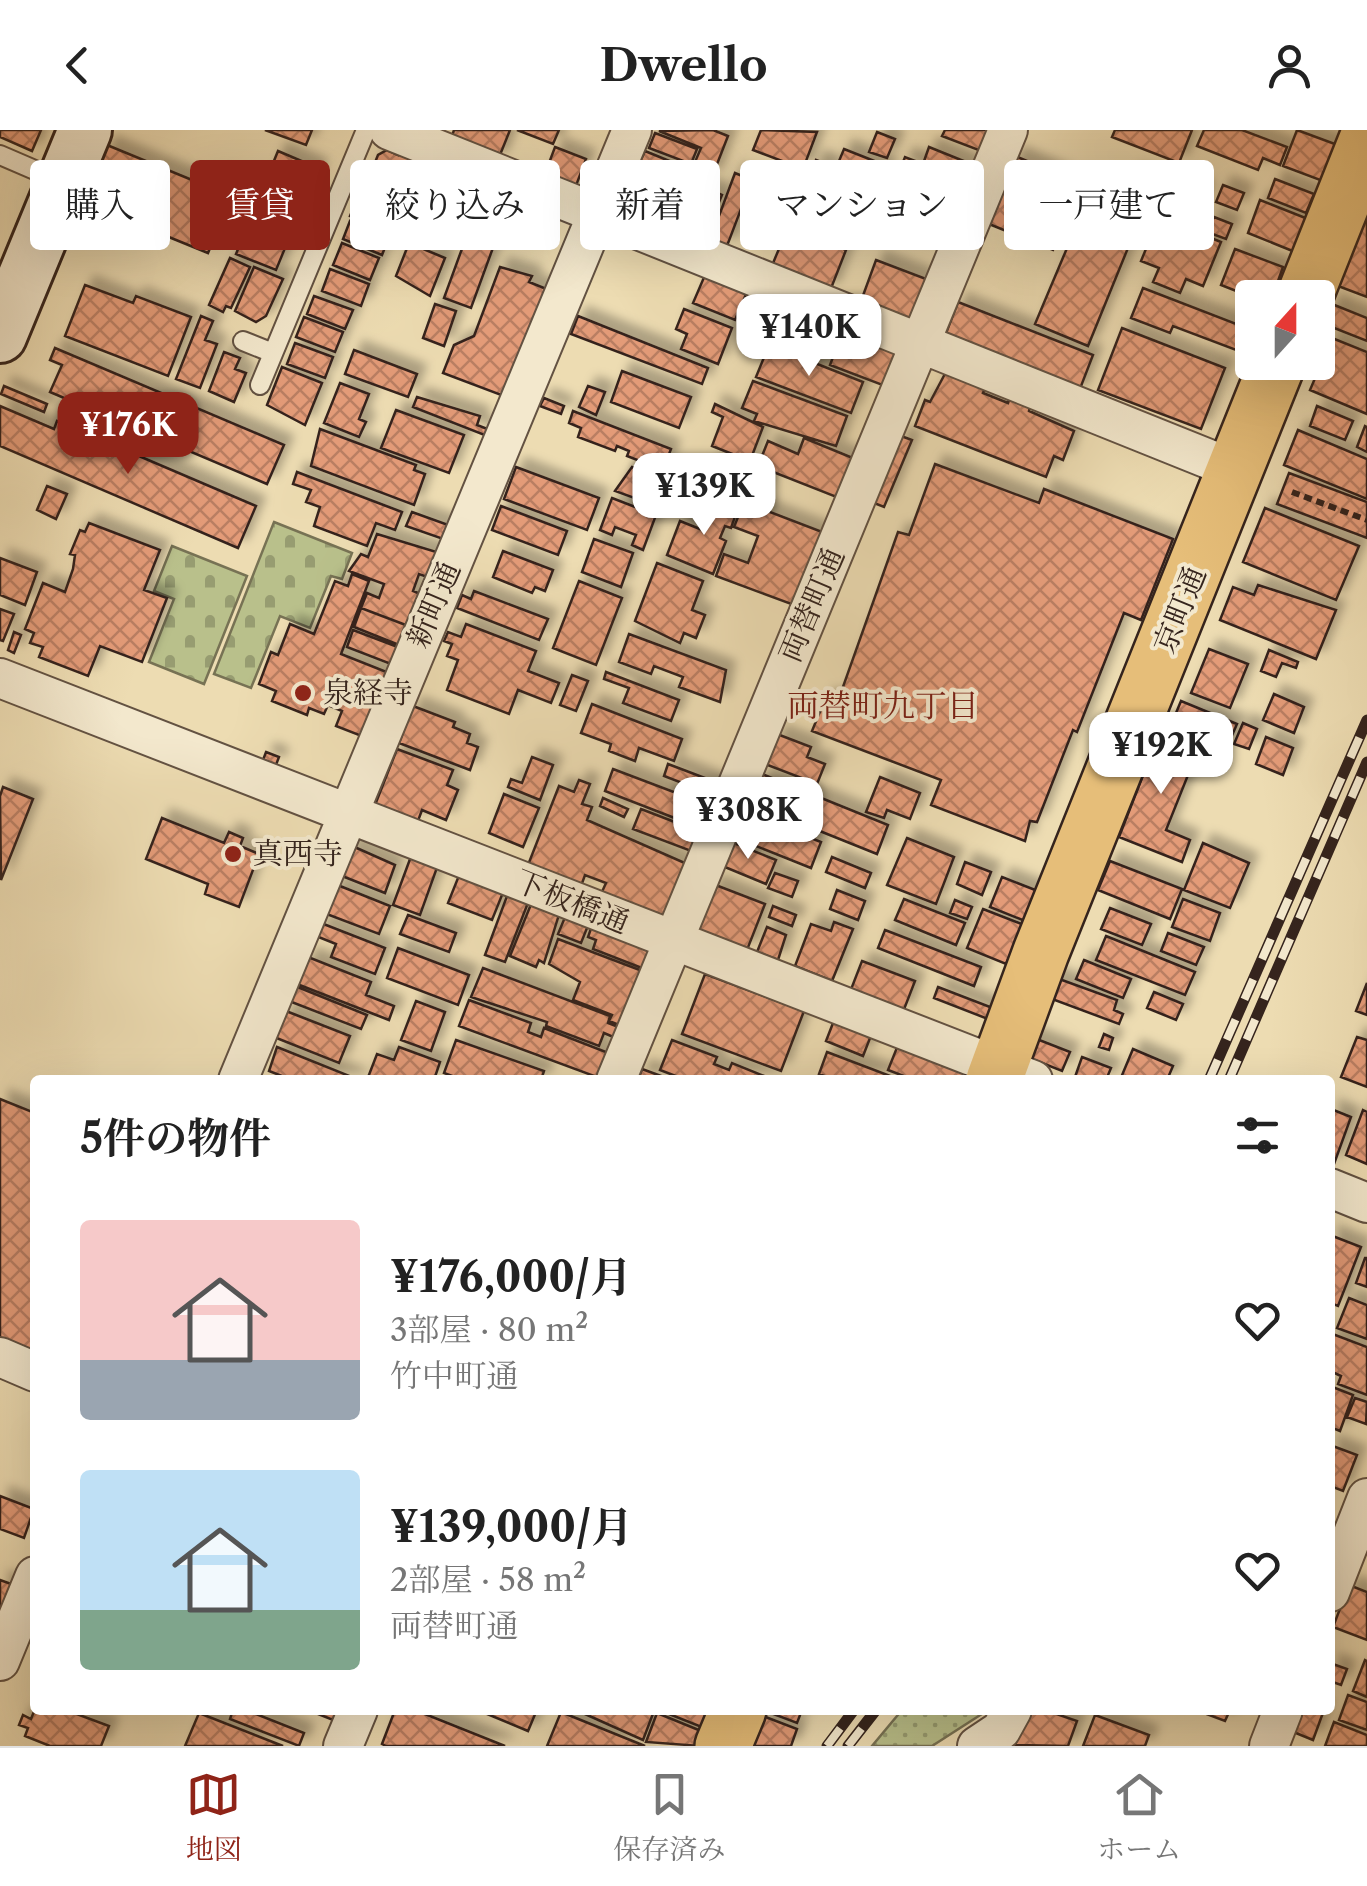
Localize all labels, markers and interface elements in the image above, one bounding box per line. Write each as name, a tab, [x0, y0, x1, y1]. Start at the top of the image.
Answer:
text: Dwello	[599, 37, 768, 93]
icon: back	[50, 38, 105, 93]
icon: person	[1262, 38, 1317, 93]
chip: 購入	[30, 160, 170, 250]
chip: 賃貸	[190, 160, 330, 250]
chip: 絞り込み	[350, 160, 560, 250]
chip: 新着	[580, 160, 720, 250]
chip: マンション	[740, 160, 984, 250]
chip: 一戸建て	[1004, 160, 1214, 250]
north arrow	[1235, 280, 1335, 380]
map controls	[1235, 280, 1335, 380]
pin: ¥140K	[739, 294, 879, 379]
text: ¥140K	[758, 307, 860, 346]
pin: ¥176K	[58, 392, 198, 477]
text: ¥176K	[80, 405, 176, 444]
pin: ¥139K	[634, 453, 774, 538]
text: ¥139K	[654, 466, 754, 505]
street label: 両替町通	[771, 542, 852, 667]
street label: 新町通	[399, 556, 468, 653]
street label: 京町通	[1146, 561, 1214, 658]
place label: 泉経寺	[323, 674, 413, 711]
marker: 泉経寺	[292, 682, 314, 704]
district label: 両替町九丁目	[787, 686, 979, 725]
pin: ¥192K	[1091, 712, 1231, 797]
text: ¥192K	[1111, 725, 1211, 764]
pin: ¥308K	[678, 777, 818, 862]
text: ¥308K	[695, 790, 801, 829]
place label: 真西寺	[253, 835, 343, 872]
marker: 真西寺	[222, 843, 244, 865]
street label: 下板橋通	[510, 862, 635, 941]
icon: filters	[1230, 1108, 1285, 1163]
text: 5件の物件	[80, 1112, 271, 1164]
text: ¥176,000/月	[390, 1251, 632, 1303]
icon: home	[160, 1260, 280, 1380]
icon: heart	[1230, 1293, 1285, 1348]
text: 3部屋 · 80 m²	[390, 1310, 588, 1349]
text: 竹中町通	[390, 1356, 518, 1395]
text: ¥139,000/月	[390, 1501, 633, 1553]
icon: home	[160, 1510, 280, 1630]
icon: heart	[1230, 1543, 1285, 1598]
text: 2部屋 · 58 m²	[390, 1560, 586, 1599]
text: 両替町通	[390, 1606, 518, 1645]
tab: 地図	[186, 1767, 242, 1867]
tab: 保存済み	[613, 1767, 725, 1867]
tab: ホーム	[1097, 1767, 1181, 1867]

